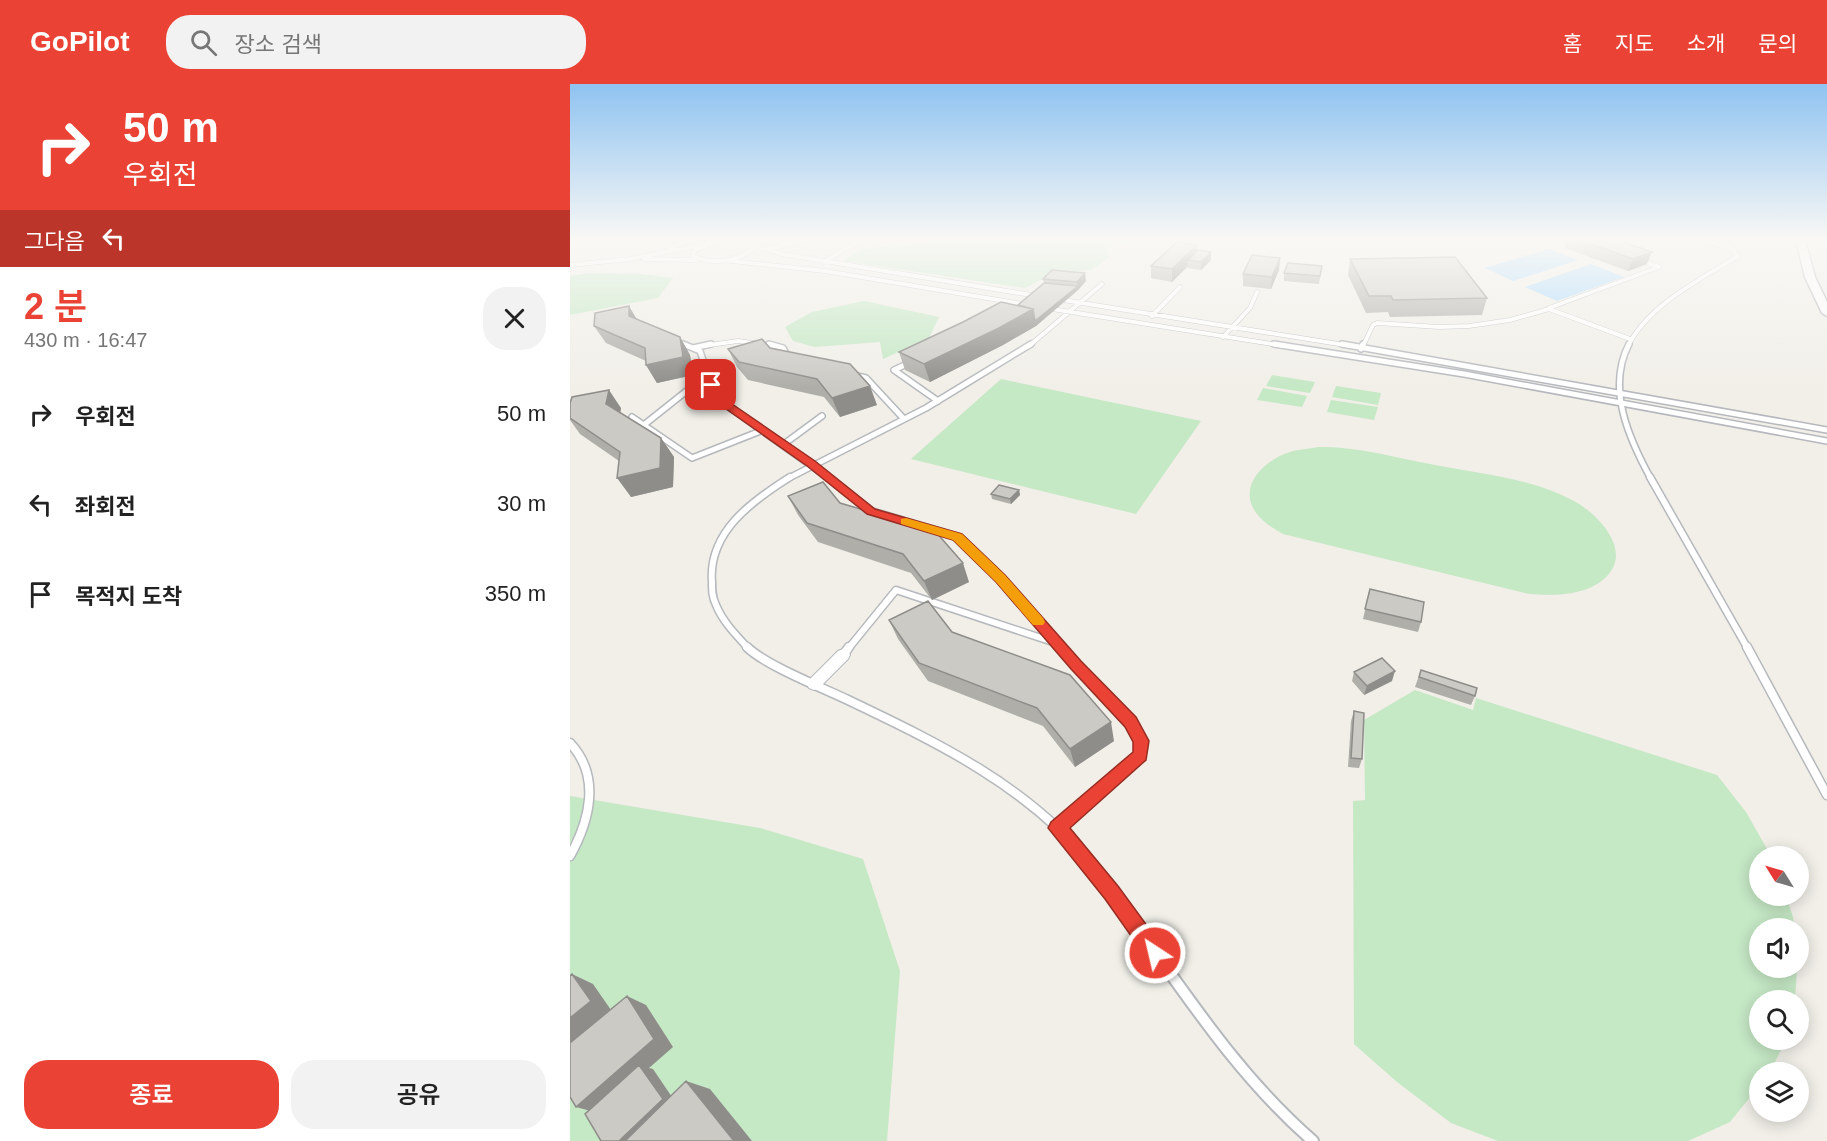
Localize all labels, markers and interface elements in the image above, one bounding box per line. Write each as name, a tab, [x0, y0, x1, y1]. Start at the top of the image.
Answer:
search box	[166, 15, 586, 69]
text: GoPilot	[30, 26, 130, 57]
icon: search	[187, 26, 220, 59]
text: 장소 검색	[235, 32, 322, 57]
text: 홈	[1563, 32, 1582, 55]
text: 지도	[1615, 32, 1654, 55]
text: 소개	[1687, 32, 1725, 55]
text: 문의	[1758, 32, 1797, 55]
text: 50 m	[123, 104, 219, 151]
icon: right	[24, 108, 102, 186]
text: 우회전	[123, 160, 198, 190]
icon: left	[97, 222, 130, 255]
text: 그다음	[24, 229, 85, 254]
text: 2 분	[24, 286, 87, 327]
button: close	[483, 287, 546, 350]
text: 430 m · 16:47	[24, 329, 147, 351]
pin	[685, 359, 736, 410]
icon: arrive	[694, 368, 727, 401]
icon: right	[24, 398, 57, 431]
text: 50 m	[497, 401, 546, 426]
text: 우회전	[75, 404, 136, 429]
icon: left	[24, 488, 57, 521]
text: 30 m	[497, 491, 546, 516]
text: 좌회전	[75, 494, 136, 519]
icon: arrive	[24, 578, 57, 611]
text: 350 m	[485, 581, 546, 606]
text: 목적지 도착	[75, 584, 182, 609]
north arrow	[1749, 846, 1809, 906]
map controls	[1749, 846, 1809, 1122]
button: sound	[1749, 918, 1809, 978]
position arrow	[1123, 921, 1187, 985]
button: search	[1749, 990, 1809, 1050]
button: 종료	[24, 1060, 279, 1129]
button: 공유	[291, 1060, 546, 1129]
button: layers	[1749, 1062, 1809, 1122]

